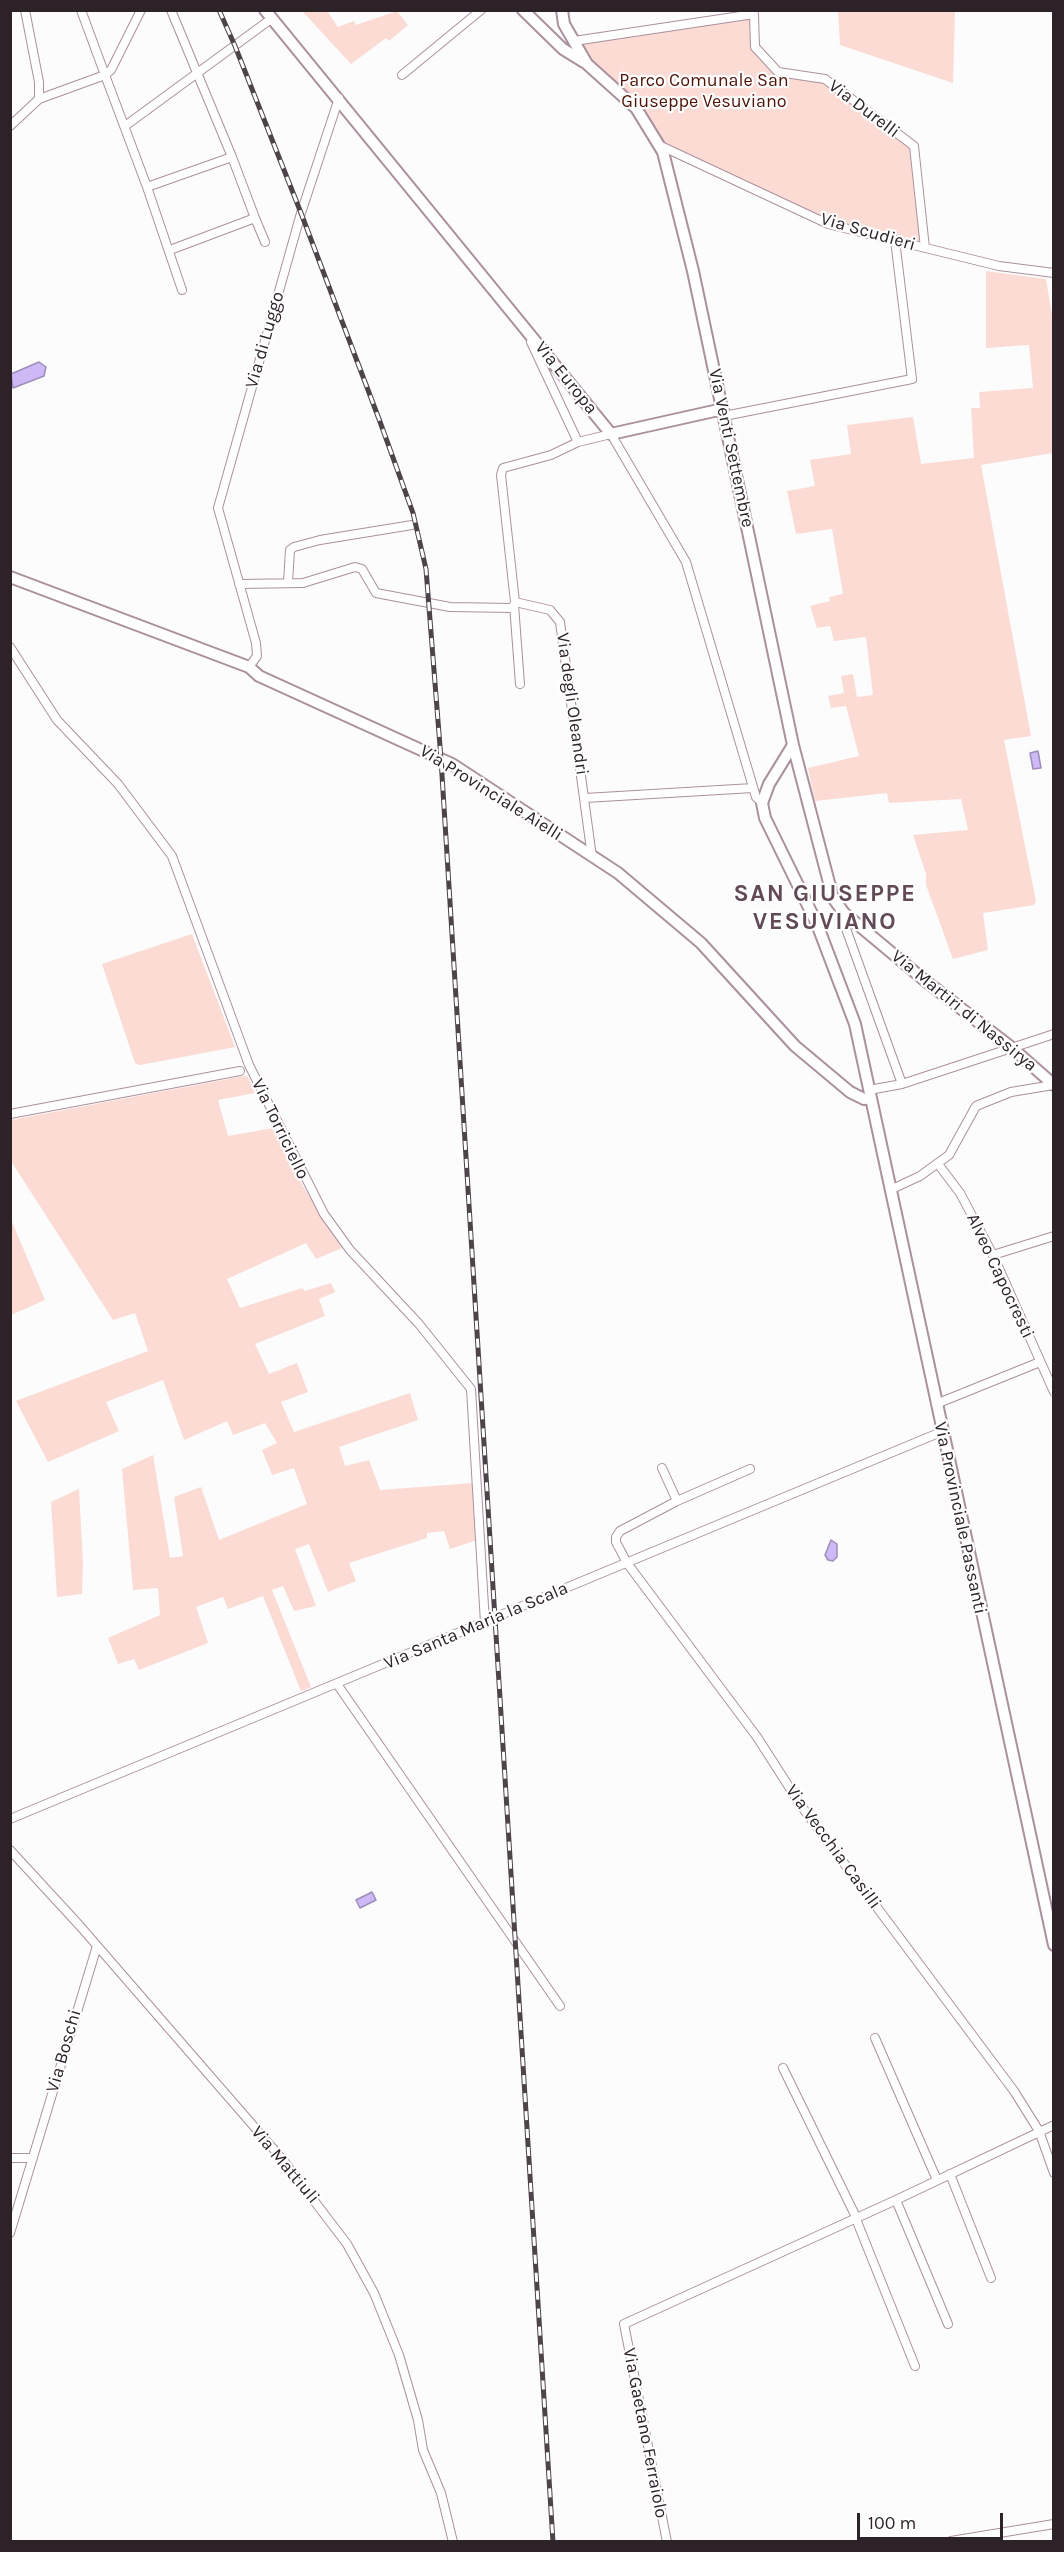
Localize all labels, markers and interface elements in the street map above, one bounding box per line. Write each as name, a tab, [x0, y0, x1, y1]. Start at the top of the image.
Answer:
park label: Parco Comunale San Giuseppe Vesuviano	[619, 70, 789, 112]
street label: Via Durelli	[824, 75, 904, 143]
street label: Via Scudieri	[818, 208, 918, 256]
street label: Via di Luggo	[241, 289, 289, 391]
street label: Via Europa	[530, 337, 602, 419]
street label: Via Venti Settembre	[704, 367, 758, 529]
street label: Via degli Oleandri	[551, 631, 593, 777]
street label: Via Provinciale Aielli	[415, 740, 567, 846]
district label: SAN GIUSEPPE VESUVIANO	[733, 880, 917, 936]
street label: Via Martiri di Nassirya	[887, 946, 1041, 1076]
street label: Via Torriciello	[246, 1075, 314, 1183]
street label: Alveo Capocresti	[962, 1210, 1038, 1342]
street label: Via Provinciale Passanti	[929, 1420, 991, 1616]
street label: Via Santa Maria la Scala	[381, 1577, 571, 1675]
street label: Via Vecchia Casilli	[781, 1781, 885, 1913]
street label: Via Boschi	[42, 2007, 86, 2095]
street label: Via Mattiuli	[246, 2122, 324, 2208]
street label: Via Gaetano Ferraiolo	[618, 2346, 672, 2520]
scale bar	[860, 2501, 1006, 2539]
text: 100 m	[868, 2512, 916, 2534]

